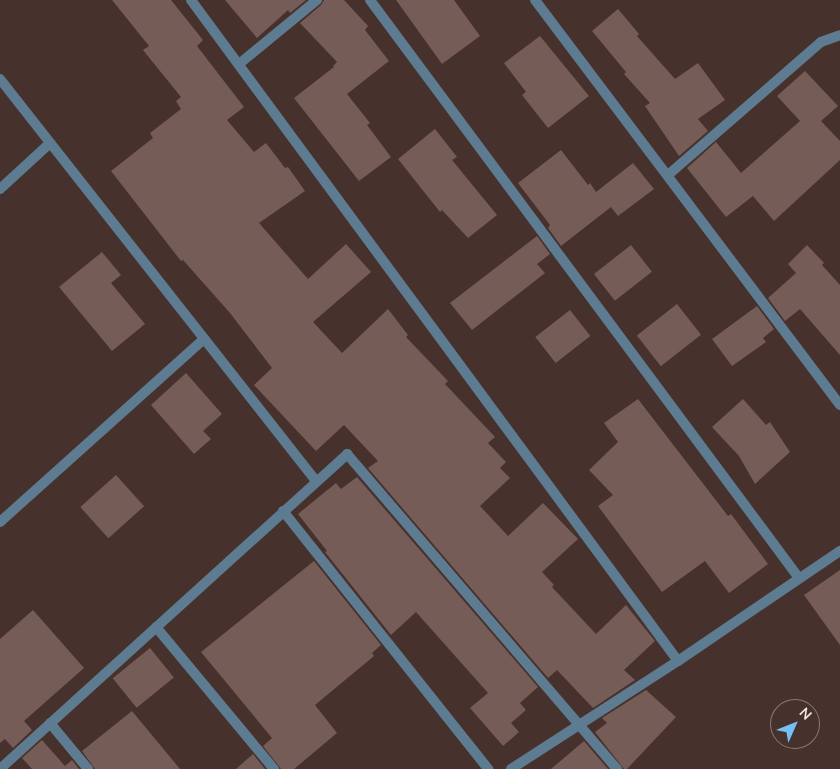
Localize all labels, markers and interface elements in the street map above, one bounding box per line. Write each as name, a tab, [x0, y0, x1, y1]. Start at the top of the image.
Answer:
north arrow	[770, 699, 820, 749]
text: N	[795, 704, 816, 724]

